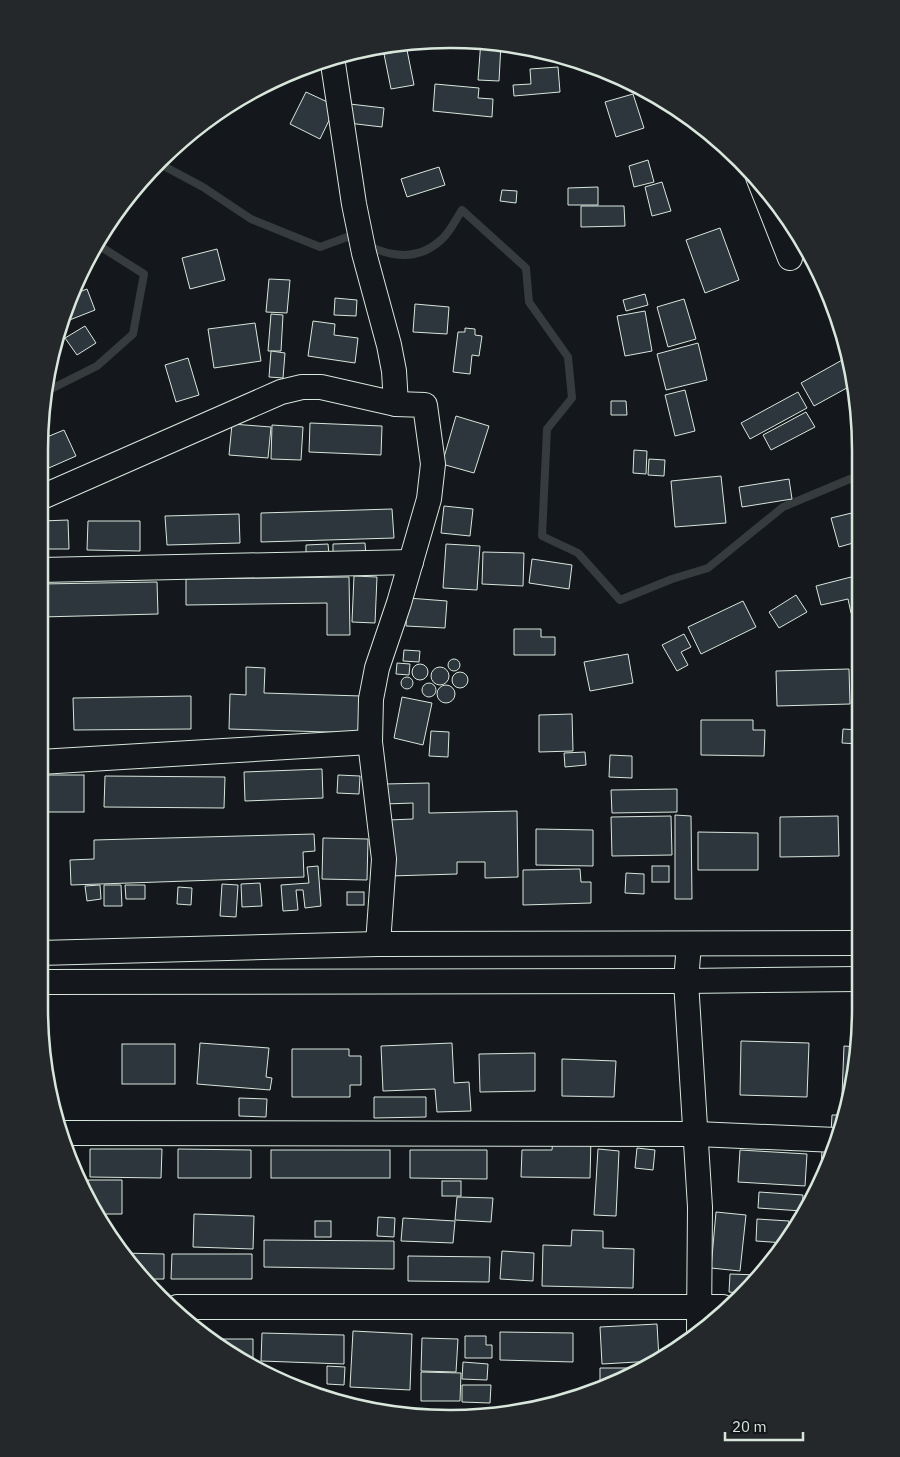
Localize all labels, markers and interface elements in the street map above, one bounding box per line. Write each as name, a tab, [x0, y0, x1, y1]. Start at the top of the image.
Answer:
scale bar	[725, 1410, 802, 1442]
text: 20 m	[732, 1417, 767, 1436]

